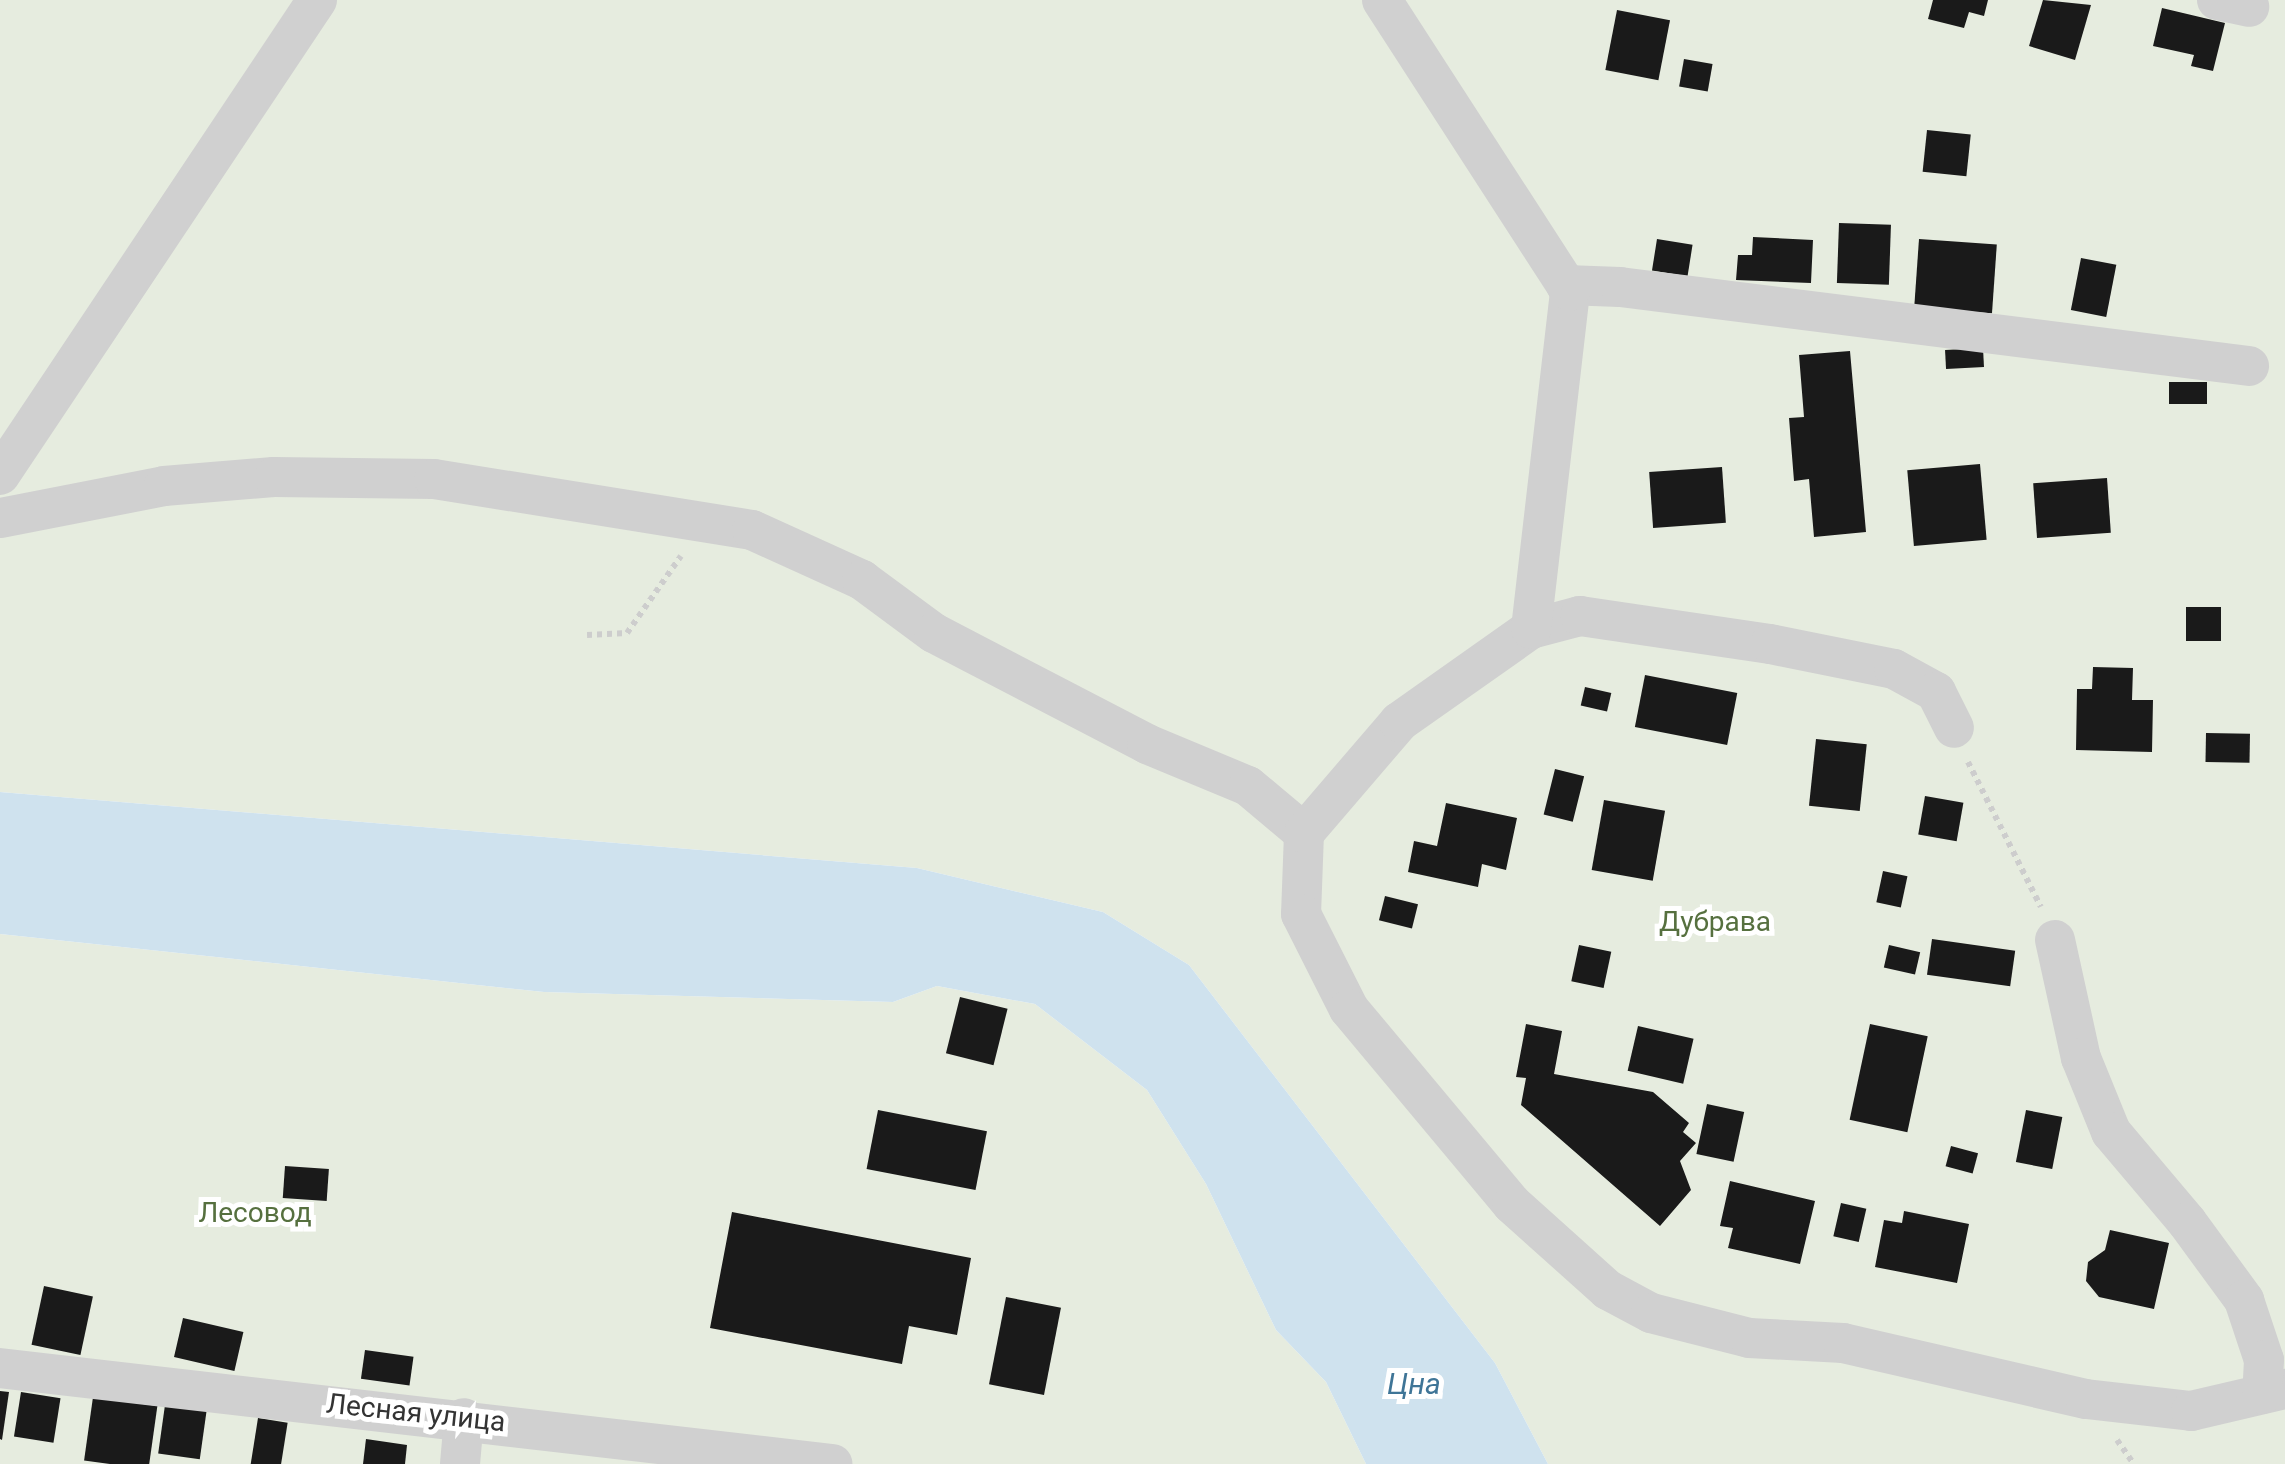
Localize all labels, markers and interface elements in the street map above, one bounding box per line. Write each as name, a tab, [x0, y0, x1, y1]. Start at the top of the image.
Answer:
park label: Дубрава	[1659, 905, 1771, 939]
park label: Лесовод	[198, 1196, 312, 1230]
water label: Цна	[1387, 1366, 1441, 1402]
street label: Лесная улица	[325, 1387, 507, 1439]

